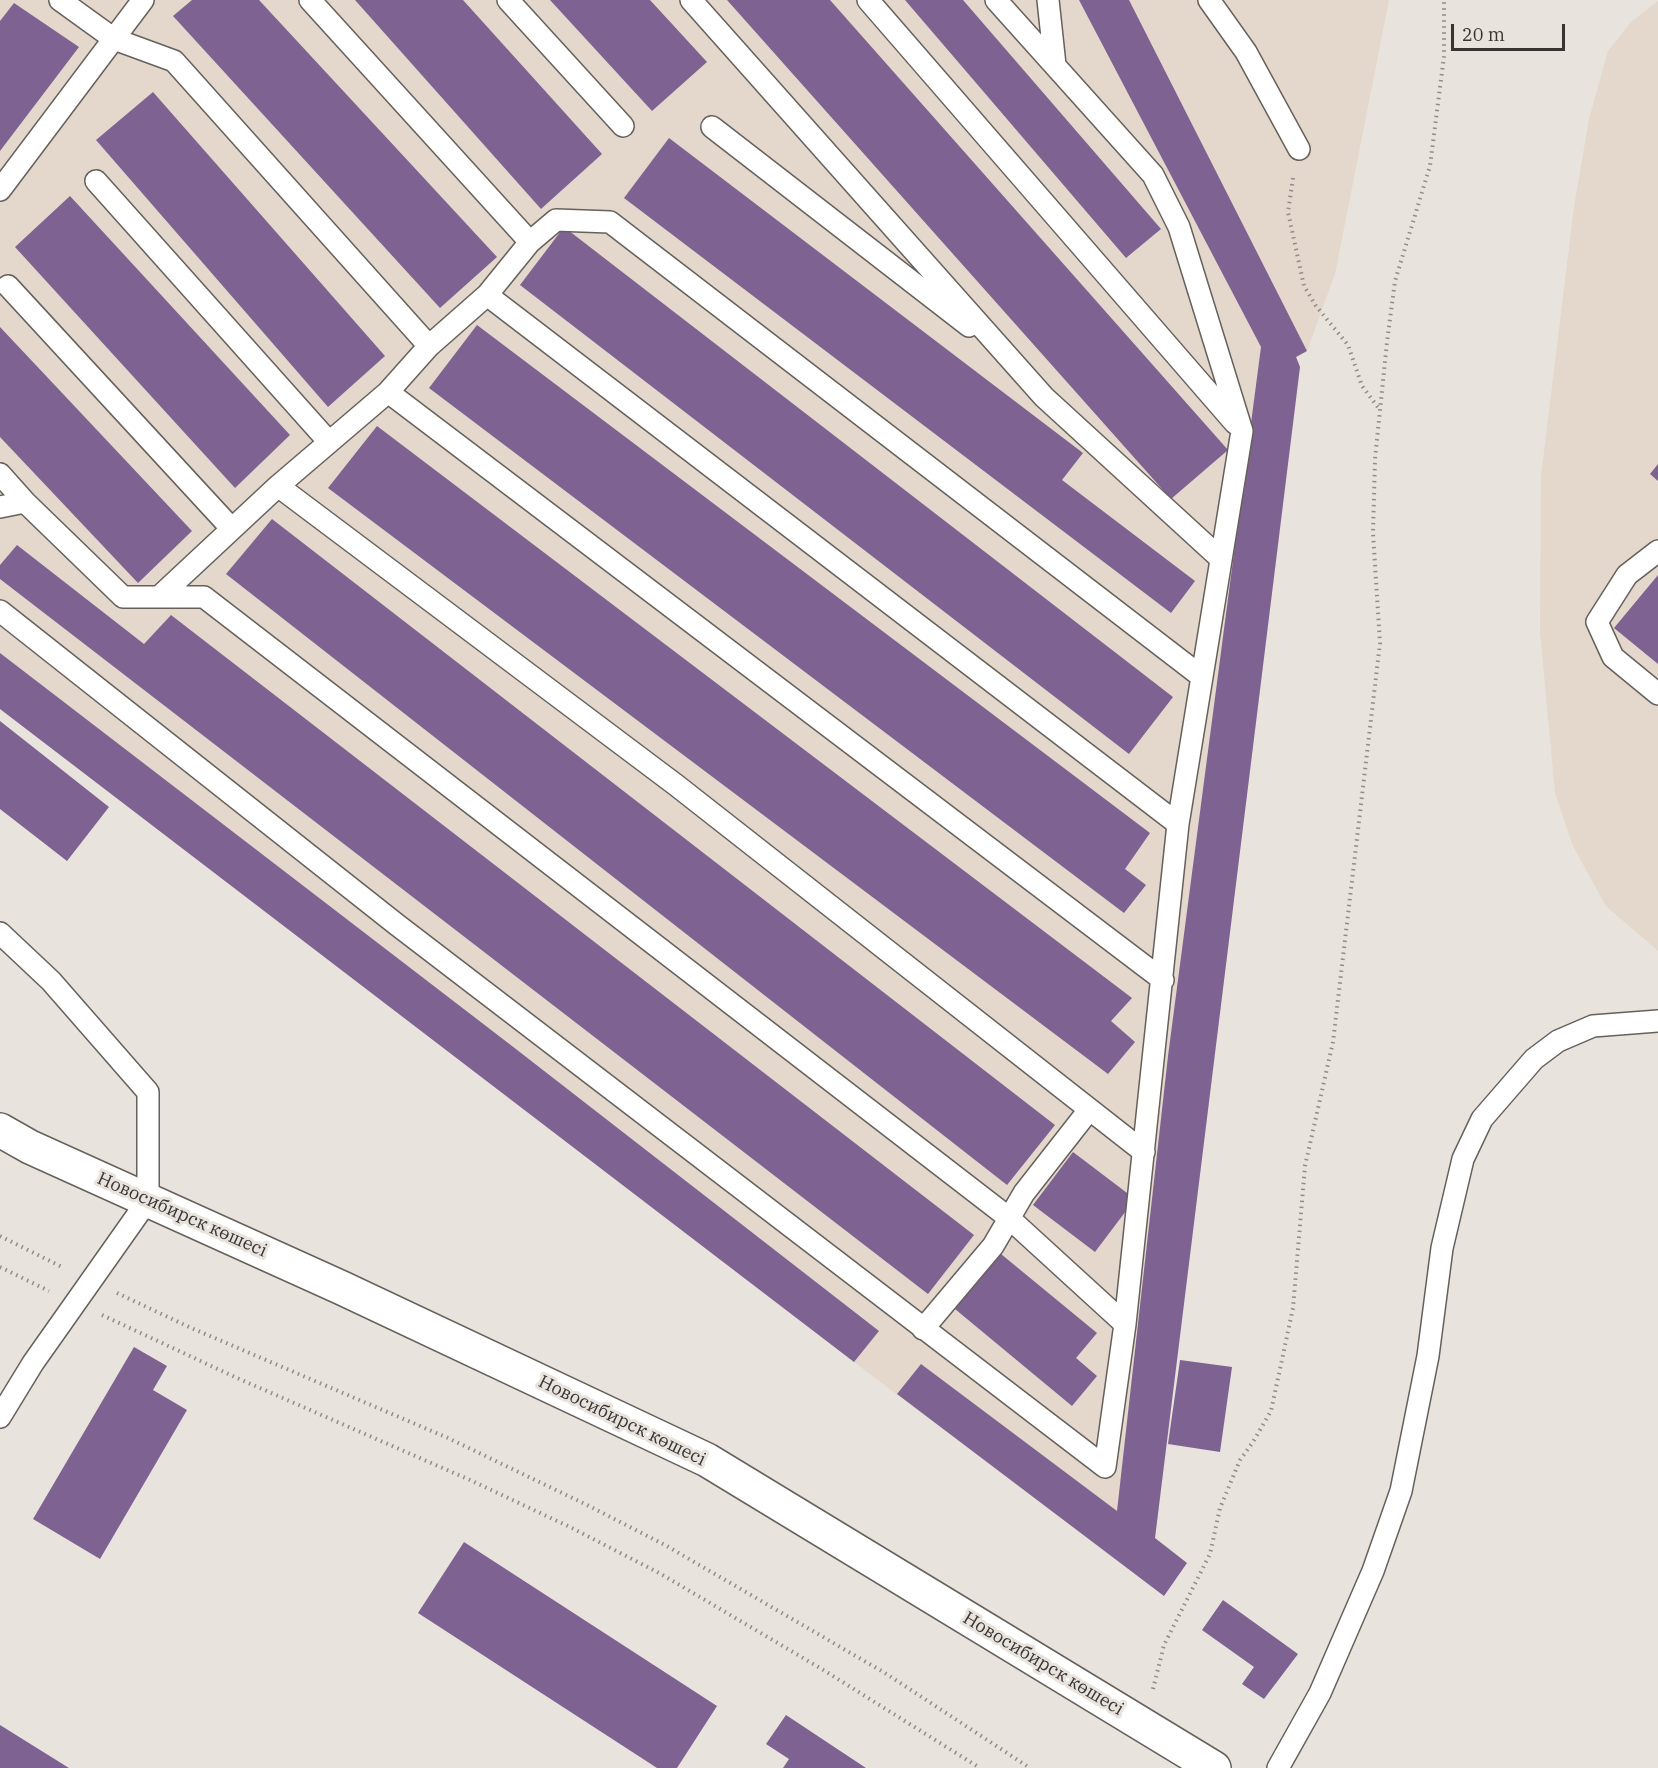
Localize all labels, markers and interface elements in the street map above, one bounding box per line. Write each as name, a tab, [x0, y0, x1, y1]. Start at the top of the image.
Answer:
scale bar	[1454, 12, 1568, 50]
text: 20 m	[1462, 23, 1505, 46]
street label: Новосибирск көшесі	[94, 1168, 270, 1262]
street label: Новосибирск көшесі	[535, 1371, 709, 1471]
street label: Новосибирск көшесі	[959, 1607, 1127, 1721]

